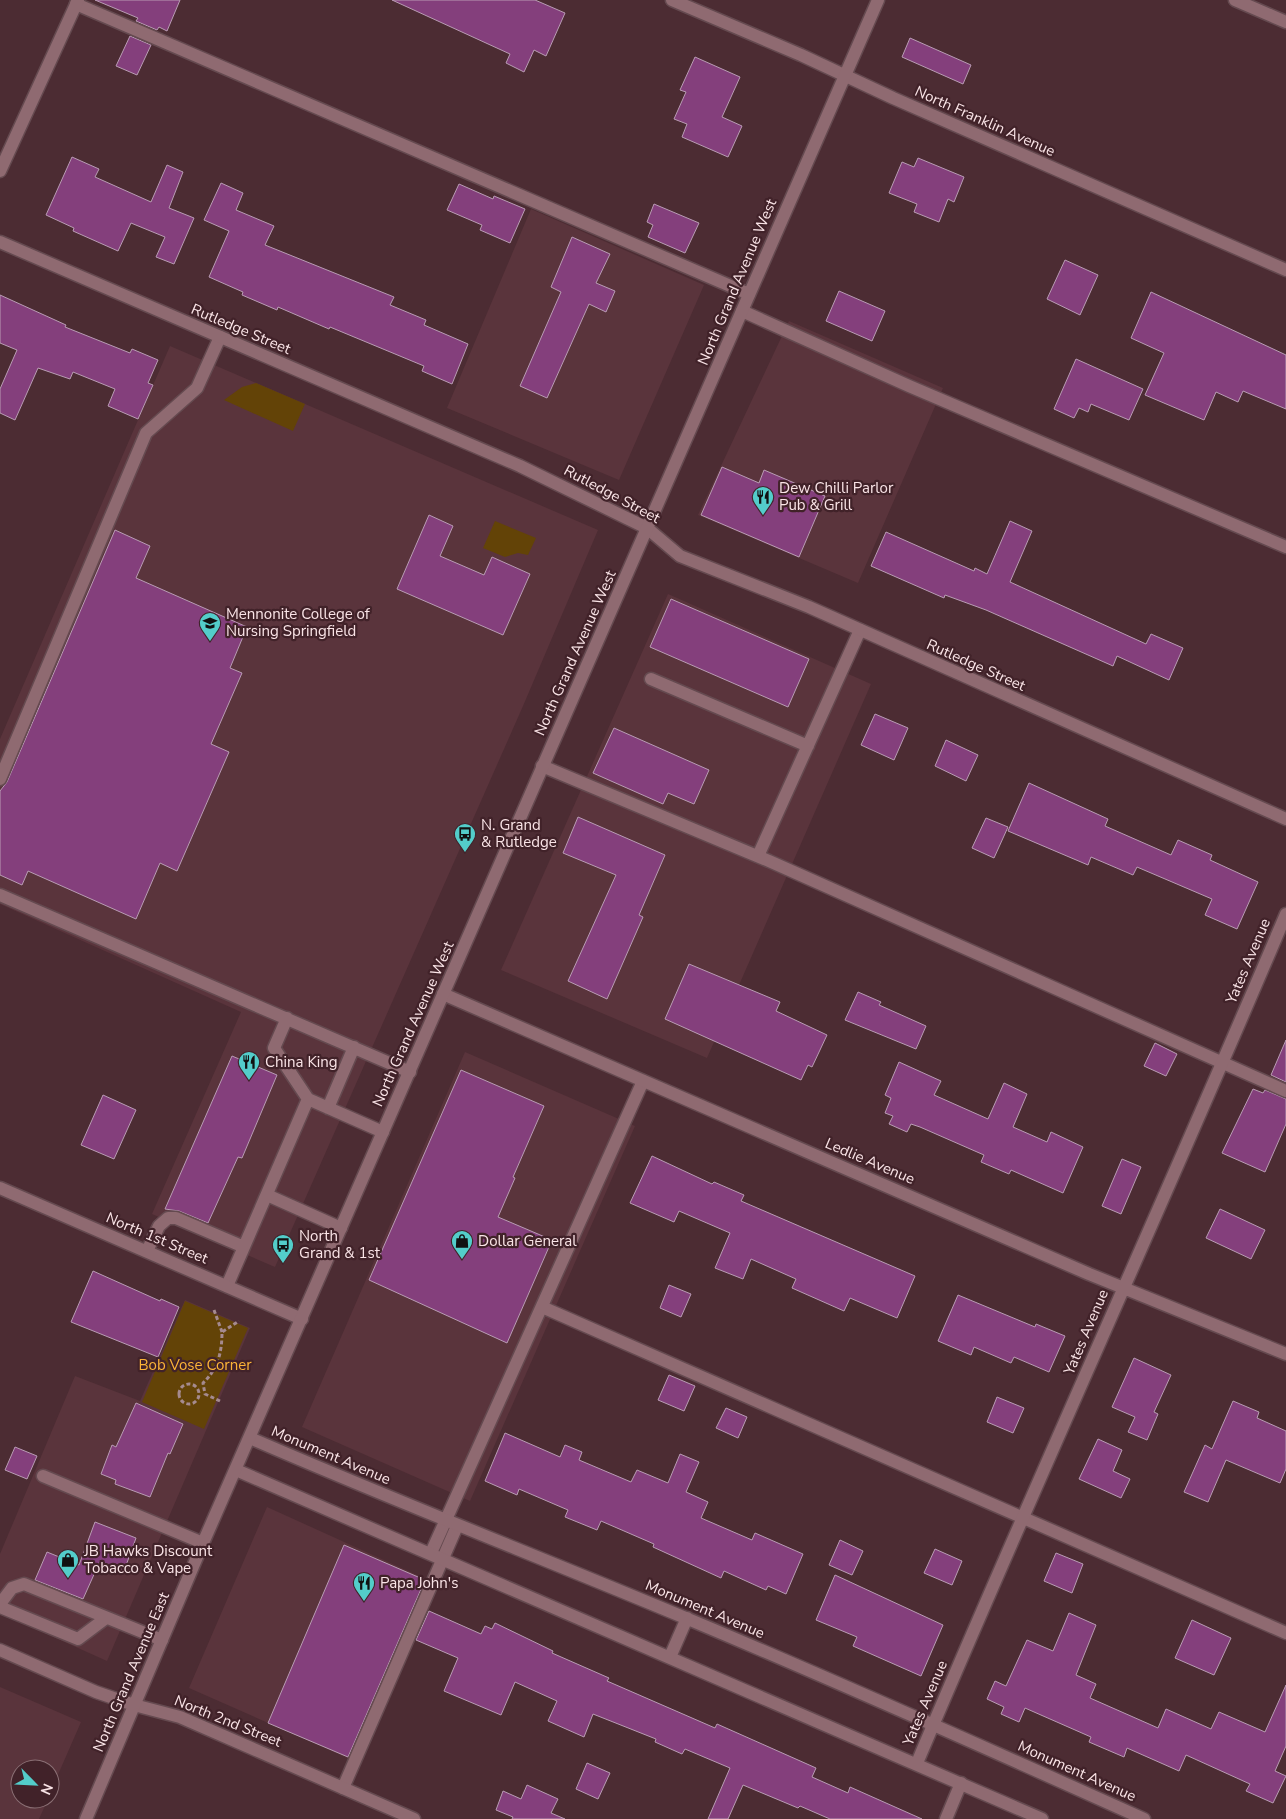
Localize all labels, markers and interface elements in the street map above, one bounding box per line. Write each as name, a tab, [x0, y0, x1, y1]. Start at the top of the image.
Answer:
street label: North Franklin Avenue	[912, 81, 1058, 161]
street label: North Grand Avenue West	[693, 195, 781, 368]
street label: Rutledge Street	[188, 299, 295, 359]
street label: Rutledge Street	[560, 460, 664, 528]
place label: Dew Chilli Parlor Pub & Grill	[779, 478, 894, 515]
restaurant icon: Dew Chilli Parlor Pub & Grill	[751, 485, 775, 516]
street label: North Grand Avenue West	[529, 566, 621, 739]
place label: Mennonite College of Nursing Springfield	[226, 604, 371, 641]
school or university icon: Mennonite College of Nursing Springfield	[198, 611, 222, 642]
street label: Rutledge Street	[923, 634, 1029, 696]
place label: N. Grand & Rutledge	[481, 815, 557, 852]
bus stop icon: N. Grand & Rutledge	[453, 822, 477, 853]
street label: Yates Avenue	[1221, 915, 1275, 1008]
street label: North Grand Avenue West	[367, 937, 459, 1110]
restaurant icon: China King	[237, 1050, 261, 1081]
place label: China King	[265, 1052, 338, 1072]
street label: Ledlie Avenue	[822, 1133, 918, 1189]
street label: North 1st Street	[103, 1207, 212, 1269]
place label: North Grand & 1st	[299, 1226, 381, 1263]
shop icon: Dollar General	[450, 1229, 474, 1260]
place label: Dollar General	[478, 1231, 577, 1251]
bus stop icon: North Grand & 1st	[271, 1233, 295, 1264]
street label: Yates Avenue	[1059, 1286, 1113, 1379]
park label: Bob Vose Corner	[138, 1355, 252, 1375]
street label: Monument Avenue	[268, 1421, 394, 1489]
place label: JB Hawks Discount Tobacco & Vape	[83, 1541, 213, 1578]
shop icon: JB Hawks Discount Tobacco & Vape	[56, 1548, 80, 1579]
restaurant icon: Papa John's	[352, 1571, 376, 1602]
place label: Papa John's	[380, 1573, 458, 1593]
street label: Monument Avenue	[642, 1575, 768, 1643]
street label: North Grand Avenue East	[88, 1588, 174, 1755]
street label: Yates Avenue	[898, 1657, 952, 1750]
street label: North 2nd Street	[171, 1690, 285, 1752]
street label: Monument Avenue	[1015, 1736, 1139, 1806]
north arrow	[10, 1759, 60, 1809]
text: N	[36, 1780, 57, 1798]

